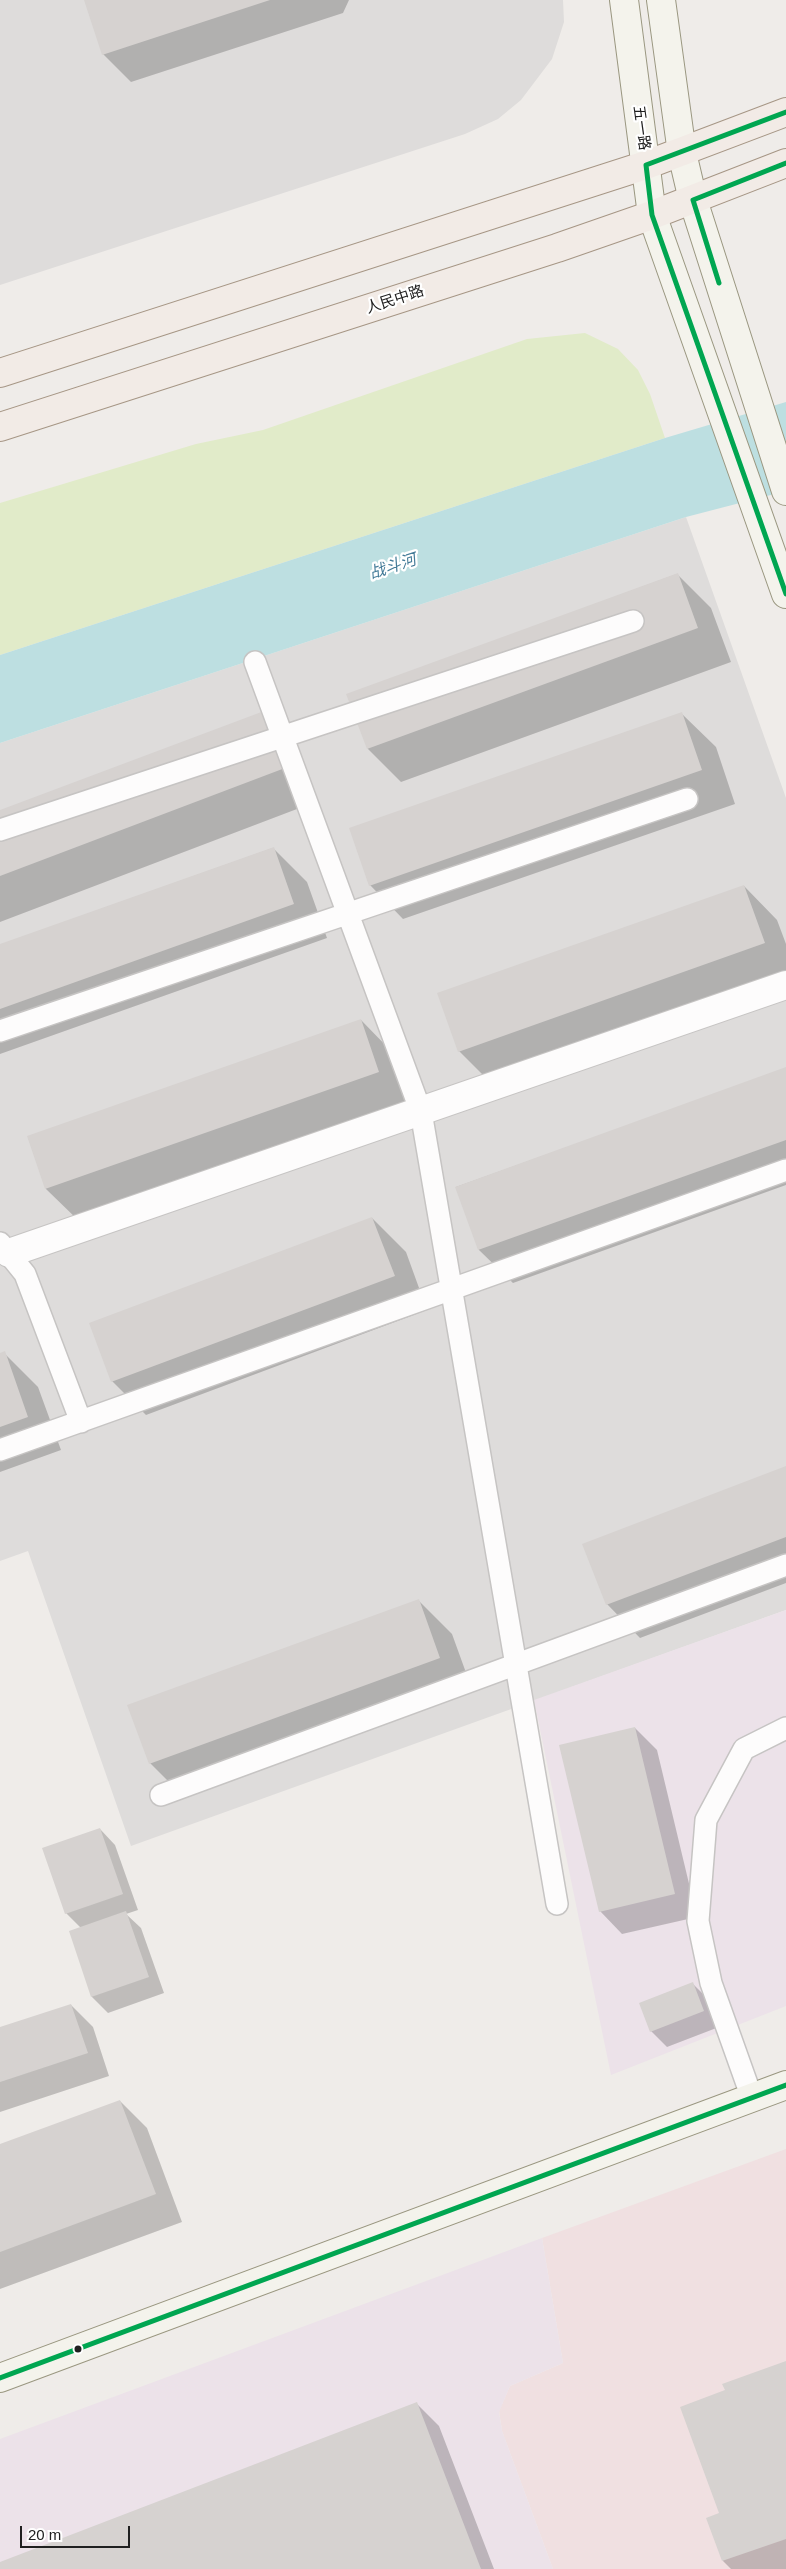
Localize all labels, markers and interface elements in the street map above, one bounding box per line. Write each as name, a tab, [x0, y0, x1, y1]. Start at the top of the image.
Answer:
street label: 五一路	[629, 104, 653, 152]
street label: 人民中路	[364, 282, 426, 318]
water label: 战斗河	[367, 550, 419, 584]
unlabelled marker	[73, 2344, 83, 2354]
scale bar	[22, 2516, 132, 2548]
text: 20 m	[28, 2526, 61, 2543]

